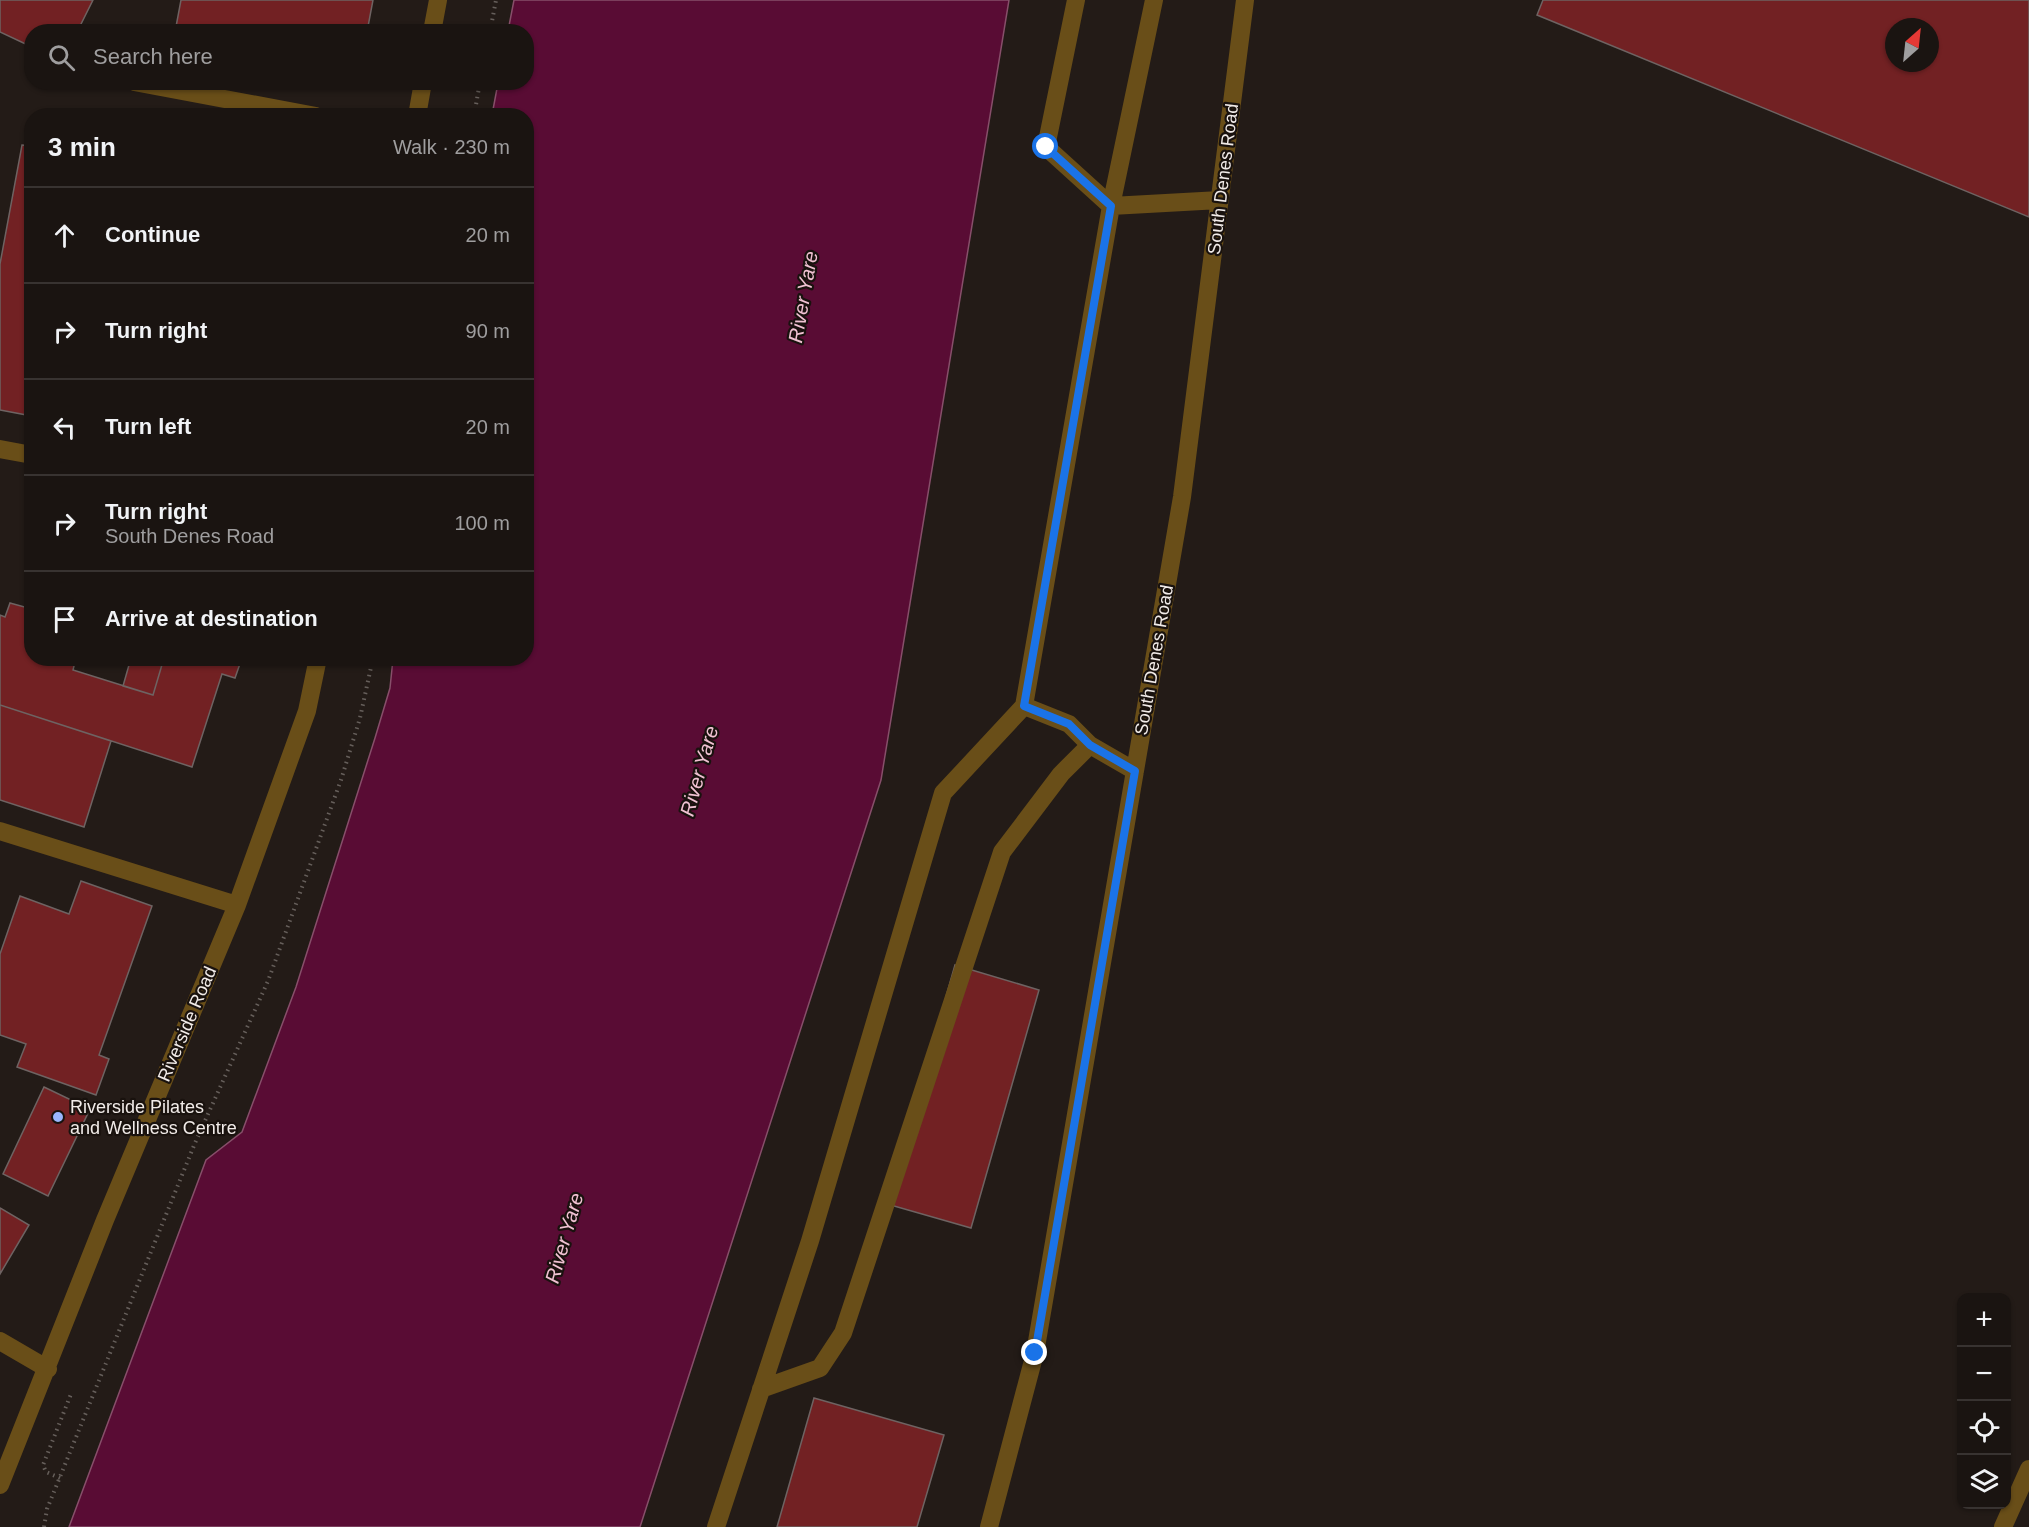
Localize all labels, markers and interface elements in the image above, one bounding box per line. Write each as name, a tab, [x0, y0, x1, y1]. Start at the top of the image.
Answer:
north arrow	[1885, 18, 1939, 72]
search box	[24, 24, 534, 90]
icon: search	[45, 41, 78, 74]
text: Search here	[93, 44, 213, 69]
street label: South Denes Road	[1204, 102, 1242, 256]
text: 3 min	[48, 132, 116, 162]
route start	[1032, 133, 1058, 159]
text: Walk · 230 m	[393, 136, 510, 158]
icon: ahead	[48, 219, 81, 252]
text: Continue	[105, 222, 200, 247]
text: 20 m	[466, 224, 510, 246]
water label: River Yare	[784, 249, 822, 345]
icon: right	[48, 315, 81, 348]
text: Turn right	[105, 318, 207, 343]
text: 90 m	[466, 320, 510, 342]
icon: left	[48, 411, 81, 444]
text: Turn left	[105, 414, 191, 439]
text: 20 m	[466, 416, 510, 438]
text: Turn right	[105, 499, 207, 524]
icon: right	[48, 507, 81, 540]
text: 100 m	[454, 512, 510, 534]
text: South Denes Road	[105, 525, 274, 547]
street label: South Denes Road	[1131, 583, 1177, 737]
icon: arrive	[48, 603, 81, 636]
text: Arrive at destination	[105, 606, 318, 631]
water label: River Yare	[676, 723, 722, 819]
street label: Riverside Road	[154, 963, 220, 1085]
place label: Riverside Pilates and Wellness Centre	[70, 1097, 237, 1138]
marker: Riverside Pilates and Wellness Centre	[51, 1110, 65, 1124]
water label: River Yare	[541, 1190, 587, 1286]
map controls	[1957, 1293, 2011, 1509]
button: +	[1957, 1293, 2011, 1347]
route end	[1021, 1339, 1047, 1365]
button: −	[1957, 1347, 2011, 1401]
button: locate	[1957, 1401, 2011, 1455]
button: layers	[1957, 1455, 2011, 1509]

